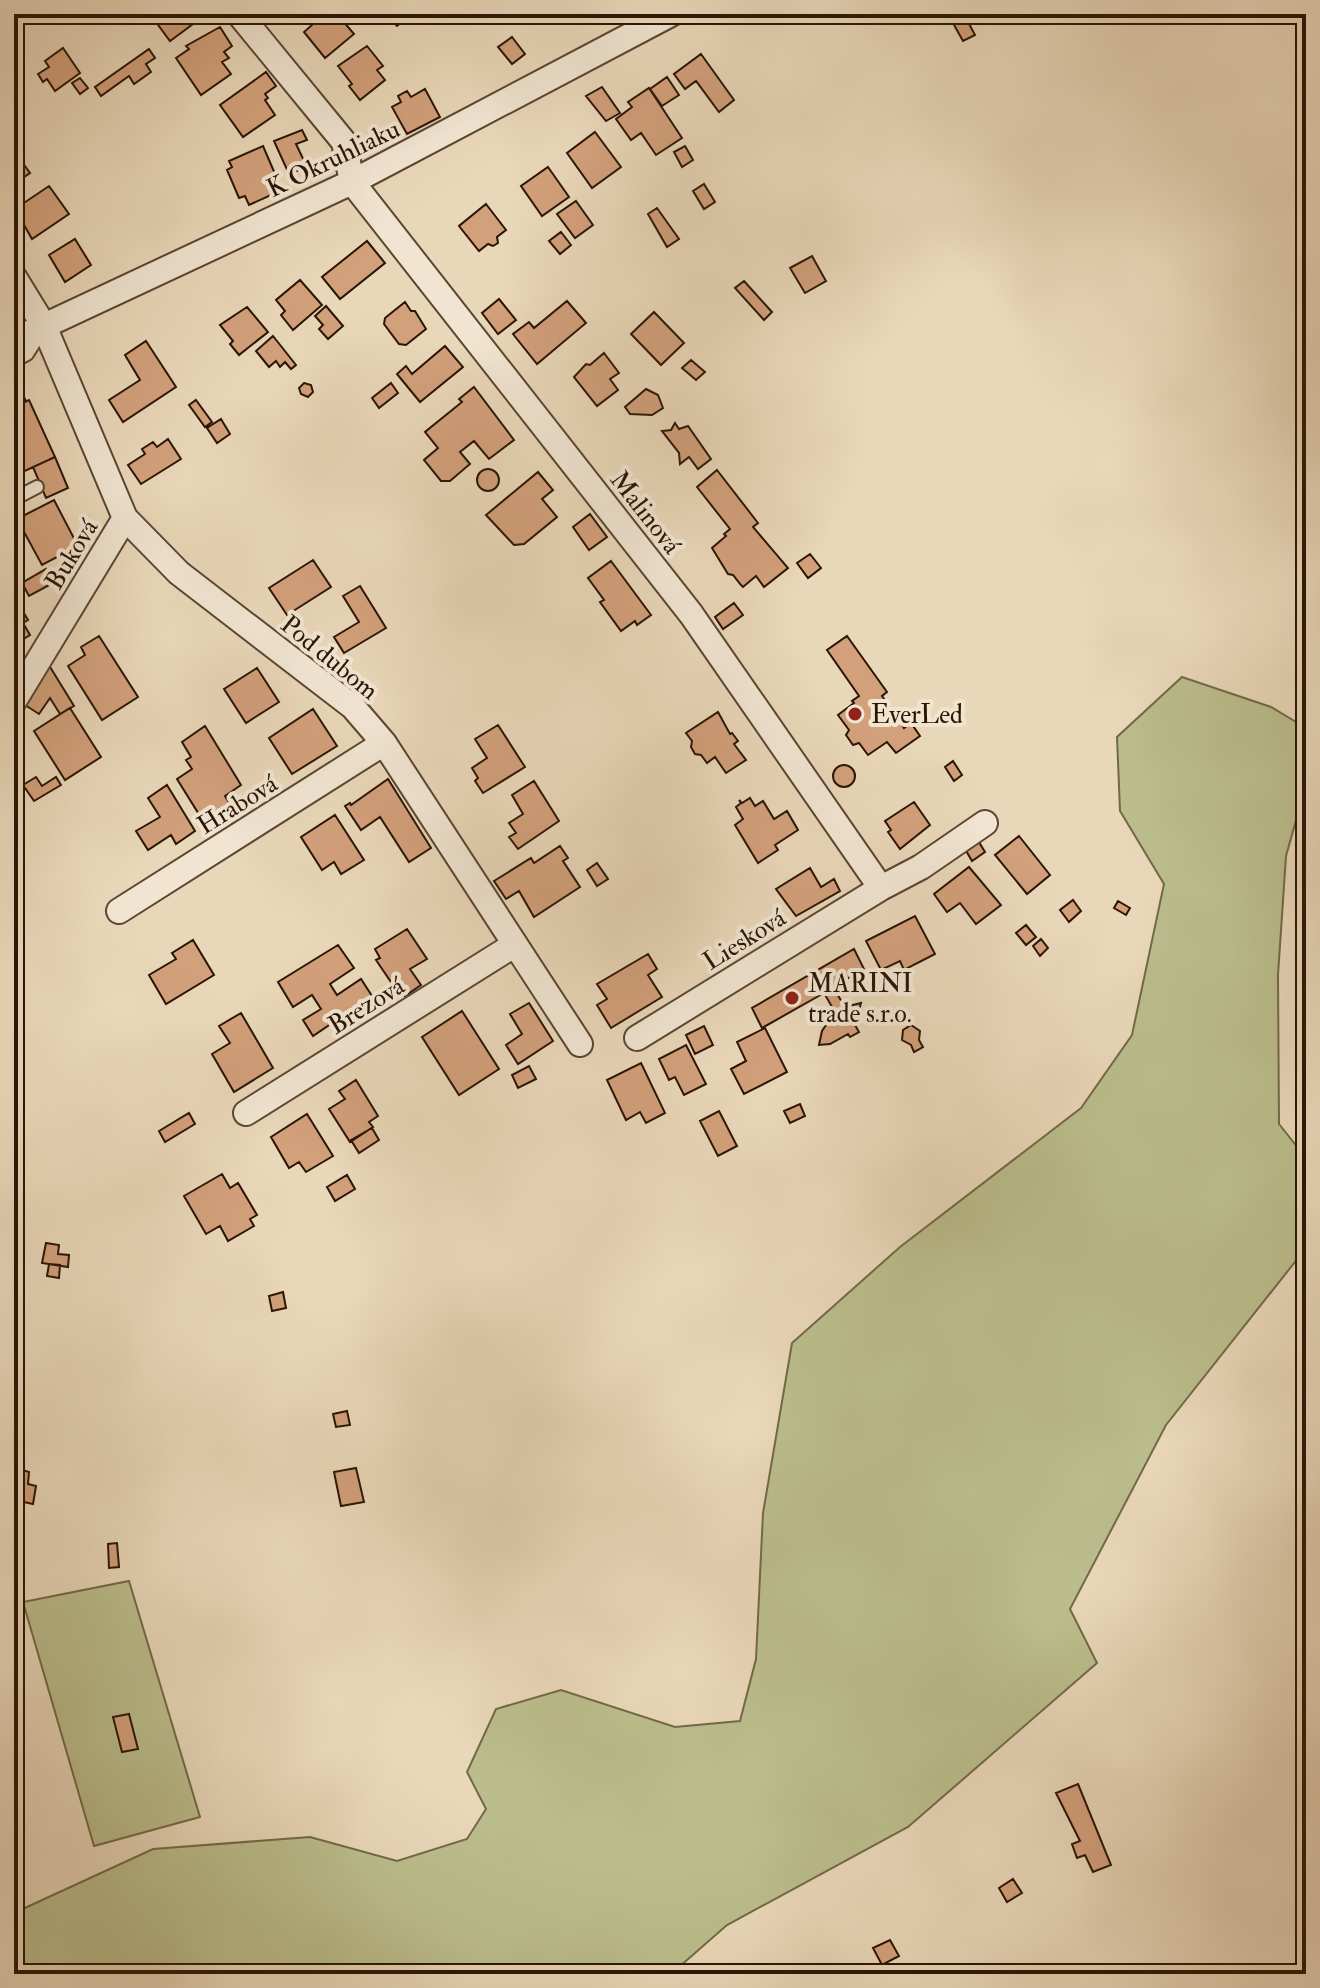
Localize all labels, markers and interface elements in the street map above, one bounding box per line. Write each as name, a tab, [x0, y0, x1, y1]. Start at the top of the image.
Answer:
street label: K Okruhliaku	[262, 113, 405, 205]
street label: Malinová	[603, 465, 688, 561]
street label: Buková	[38, 513, 105, 596]
street label: Pod dubom	[274, 609, 385, 707]
place label: EverLed	[871, 699, 963, 731]
marker: EverLed	[846, 705, 864, 723]
street label: Hrabová	[192, 768, 284, 842]
street label: Liesková	[697, 902, 792, 978]
place label: MARINI trade s.r.o.	[808, 968, 913, 1030]
street label: Brezová	[322, 970, 411, 1042]
marker: MARINI trade s.r.o.	[783, 989, 801, 1007]

